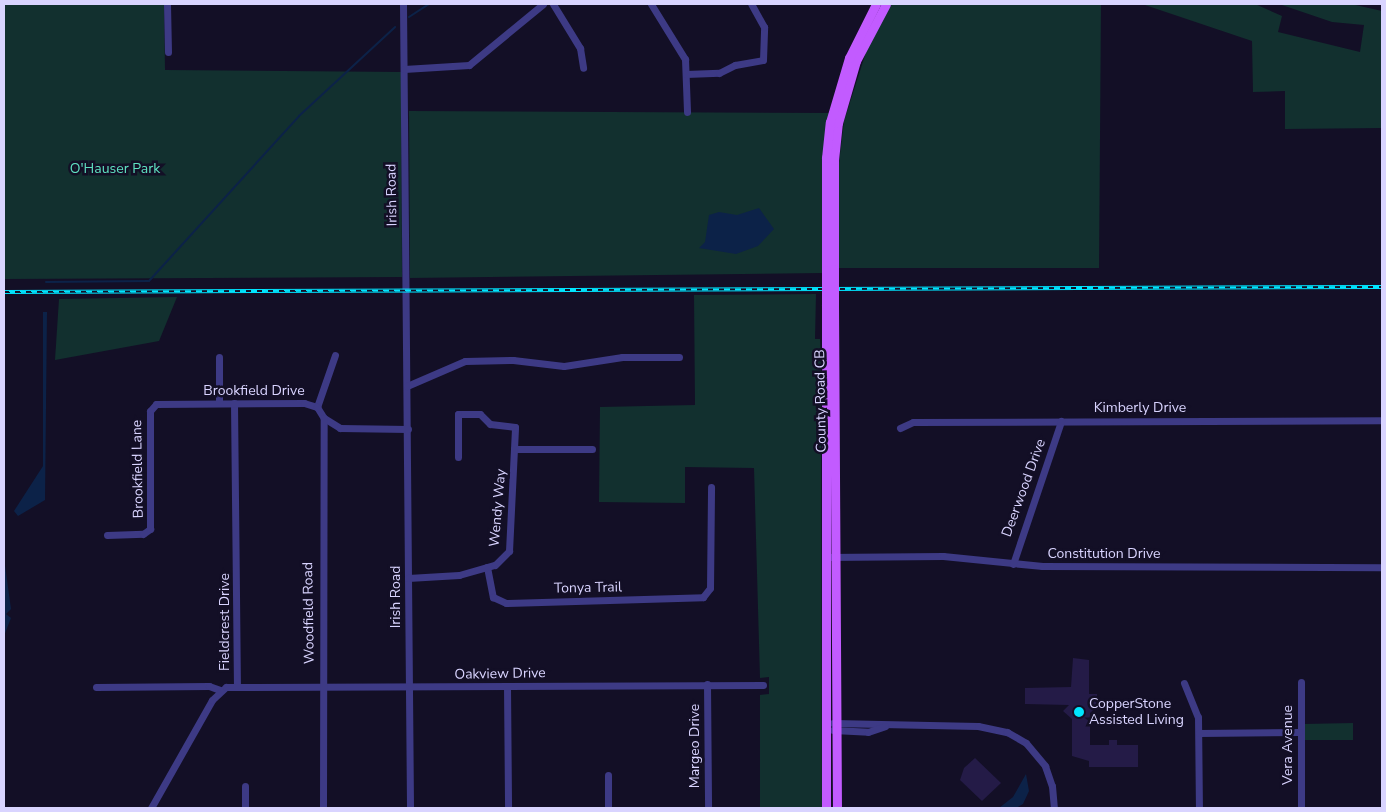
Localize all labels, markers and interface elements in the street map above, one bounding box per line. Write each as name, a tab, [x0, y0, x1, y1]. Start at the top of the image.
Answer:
park label: O'Hauser Park	[70, 161, 160, 177]
street label: Irish Road	[383, 164, 401, 226]
street label: County Road CB	[812, 349, 830, 453]
street label: Brookfield Drive	[203, 383, 305, 399]
street label: Kimberly Drive	[1094, 400, 1186, 416]
street label: Brookfield Lane	[129, 420, 147, 518]
street label: Deerwood Drive	[999, 437, 1049, 539]
street label: Wendy Way	[486, 468, 510, 548]
street label: Constitution Drive	[1048, 546, 1160, 562]
street label: Woodfield Road	[300, 562, 318, 664]
street label: Irish Road	[388, 566, 404, 628]
street label: Fieldcrest Drive	[217, 573, 233, 671]
street label: Tonya Trail	[554, 579, 622, 597]
street label: Oakview Drive	[454, 665, 546, 683]
place label: CopperStone Assisted Living	[1089, 696, 1184, 729]
street label: Margeo Drive	[687, 704, 703, 788]
street label: Vera Avenue	[1280, 705, 1296, 785]
marker: CopperStone Assisted Living	[1073, 706, 1085, 718]

